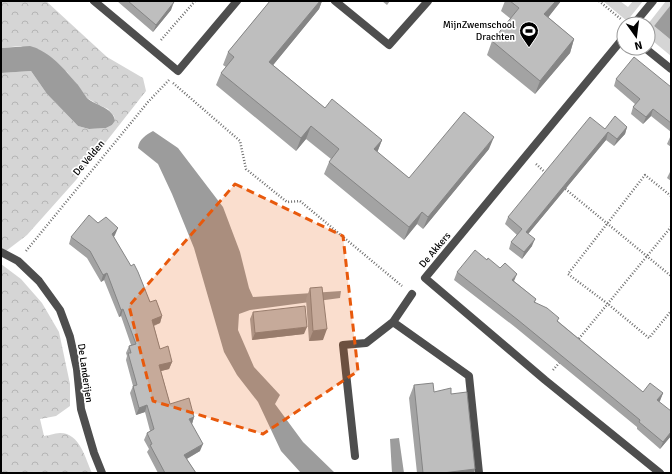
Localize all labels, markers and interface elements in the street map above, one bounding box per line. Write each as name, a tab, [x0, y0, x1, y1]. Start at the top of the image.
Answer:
north arrow	[616, 16, 656, 56]
place label: MijnZwemschool Drachten	[443, 19, 515, 43]
sports icon: MijnZwemschool Drachten	[518, 20, 540, 48]
text: N	[633, 38, 644, 52]
street label: De Velden	[71, 138, 107, 178]
street label: De Akkers	[417, 229, 454, 270]
street label: De Landerijen	[75, 343, 95, 403]

